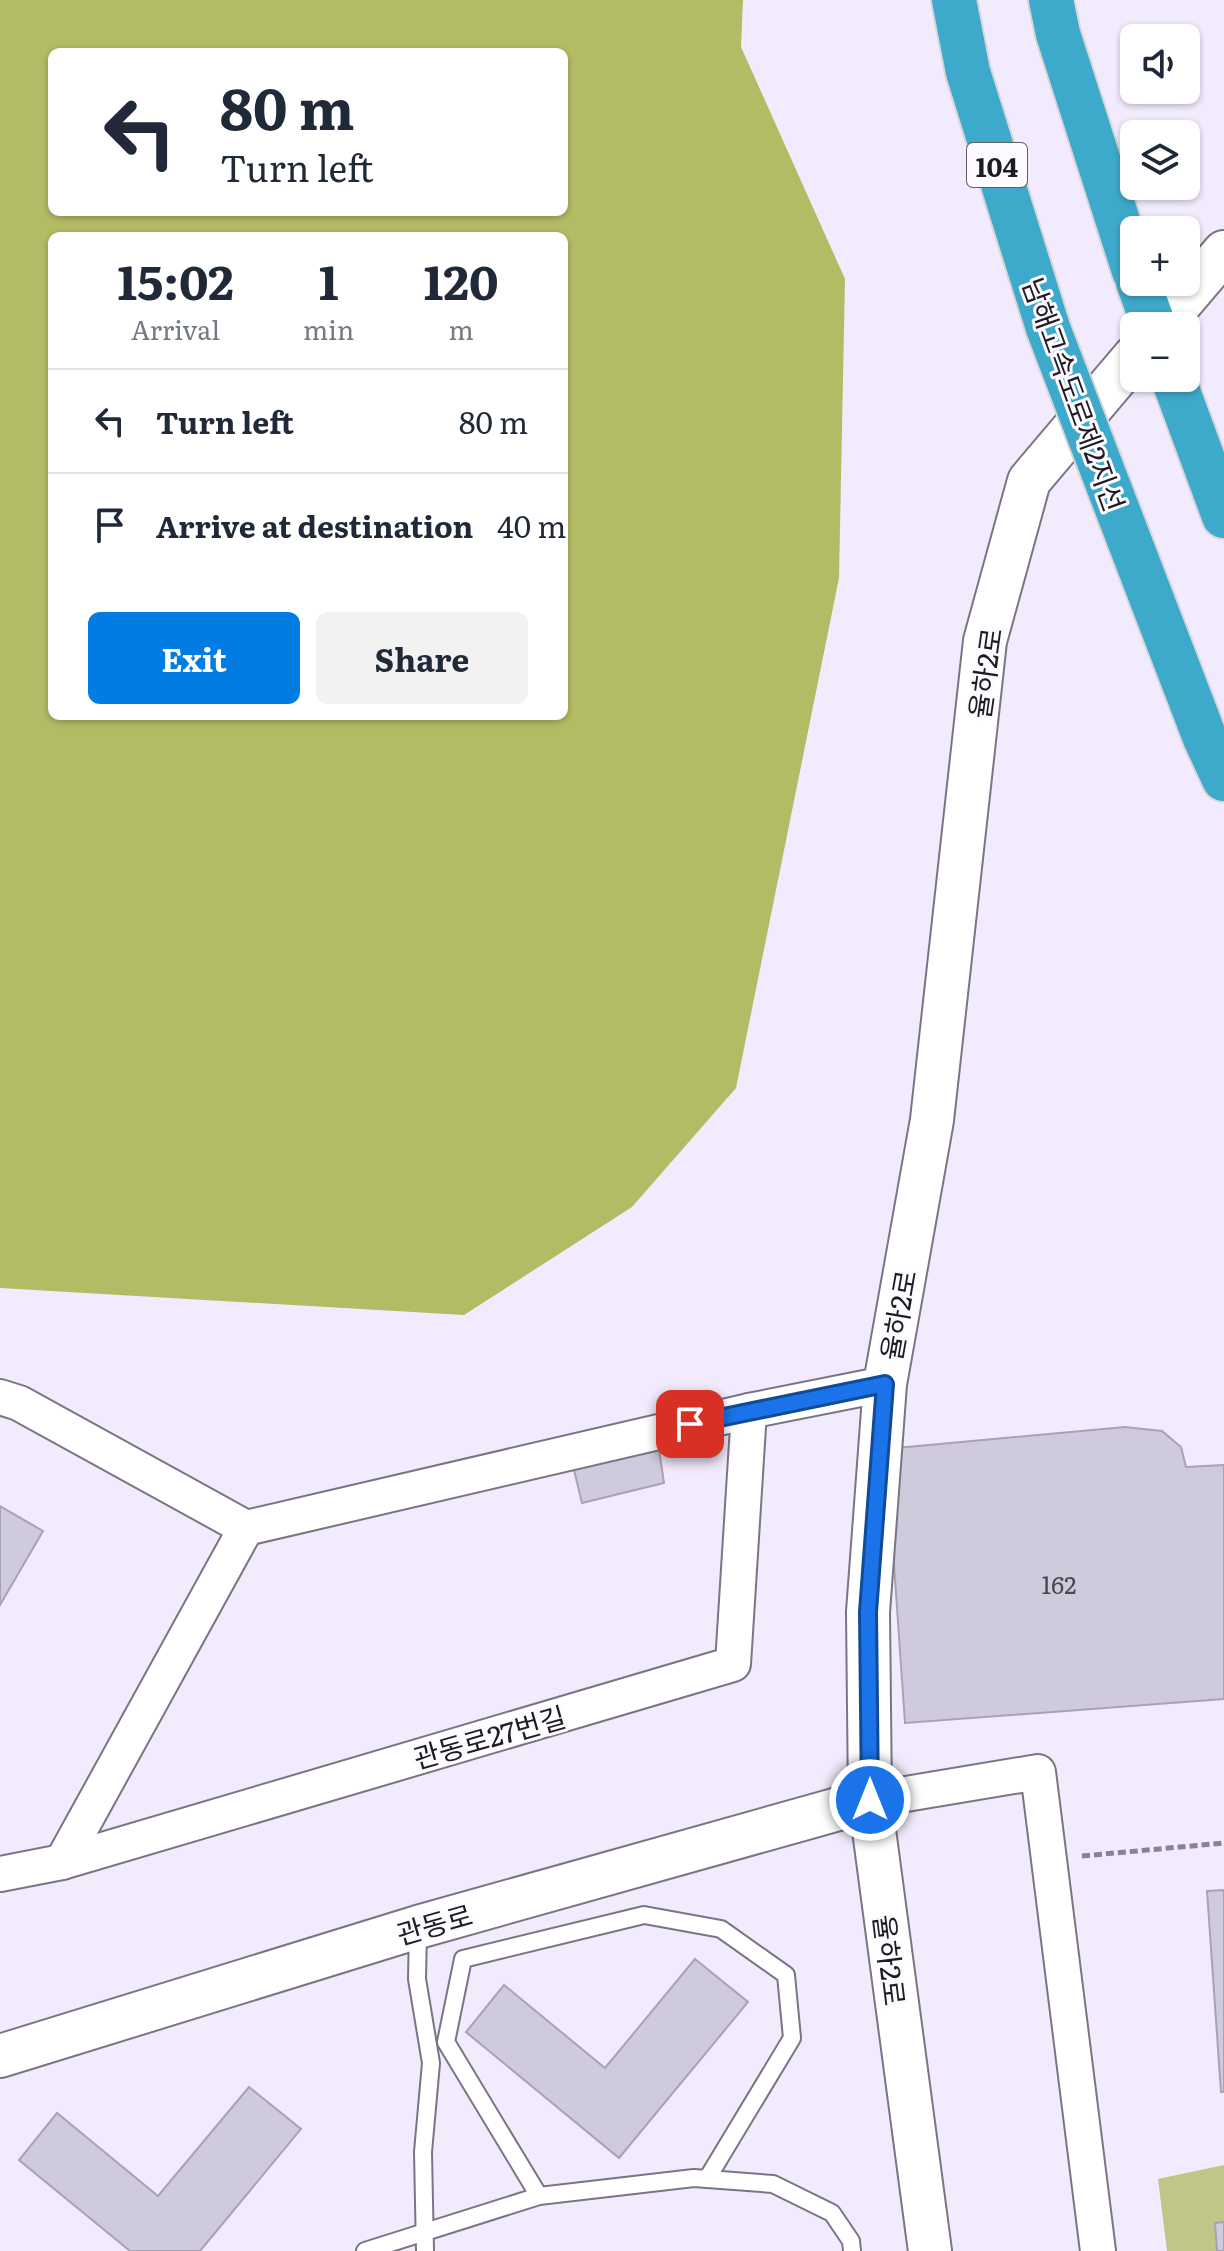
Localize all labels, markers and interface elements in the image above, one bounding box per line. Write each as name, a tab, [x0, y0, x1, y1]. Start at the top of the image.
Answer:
map controls	[1120, 24, 1200, 392]
button: sound	[1120, 24, 1200, 104]
text: 80 m	[220, 64, 355, 147]
icon: left	[88, 80, 192, 184]
button: layers	[1120, 120, 1200, 200]
text: Turn left	[220, 140, 374, 193]
road number: 104	[967, 143, 1027, 187]
button: +	[1120, 216, 1200, 296]
text: 15:02	[117, 244, 234, 315]
text: 1	[319, 244, 339, 315]
text: 120	[423, 244, 499, 315]
street label: 남해고속도로제2지선	[1013, 271, 1137, 517]
text: Arrival	[131, 309, 220, 348]
text: min	[303, 309, 354, 348]
text: m	[448, 309, 474, 348]
button: −	[1120, 312, 1200, 392]
icon: left	[88, 399, 132, 443]
text: Turn left	[156, 399, 294, 443]
text: 80 m	[459, 399, 528, 443]
icon: arrive	[88, 503, 132, 547]
text: Arrive at destination	[156, 503, 473, 547]
text: 40 m	[497, 503, 566, 547]
button: Exit	[88, 612, 300, 704]
button: Share	[316, 612, 528, 704]
street label: 율하2로	[957, 625, 1011, 721]
street label: 율하2로	[868, 1266, 926, 1364]
pin	[656, 1390, 724, 1458]
icon: arrive	[668, 1402, 712, 1446]
house number: 162	[1042, 1566, 1076, 1601]
street label: 관동로27번길	[408, 1694, 570, 1778]
position arrow	[828, 1758, 912, 1842]
street label: 관동로	[391, 1892, 477, 1954]
street label: 율하2로	[865, 1912, 917, 2008]

